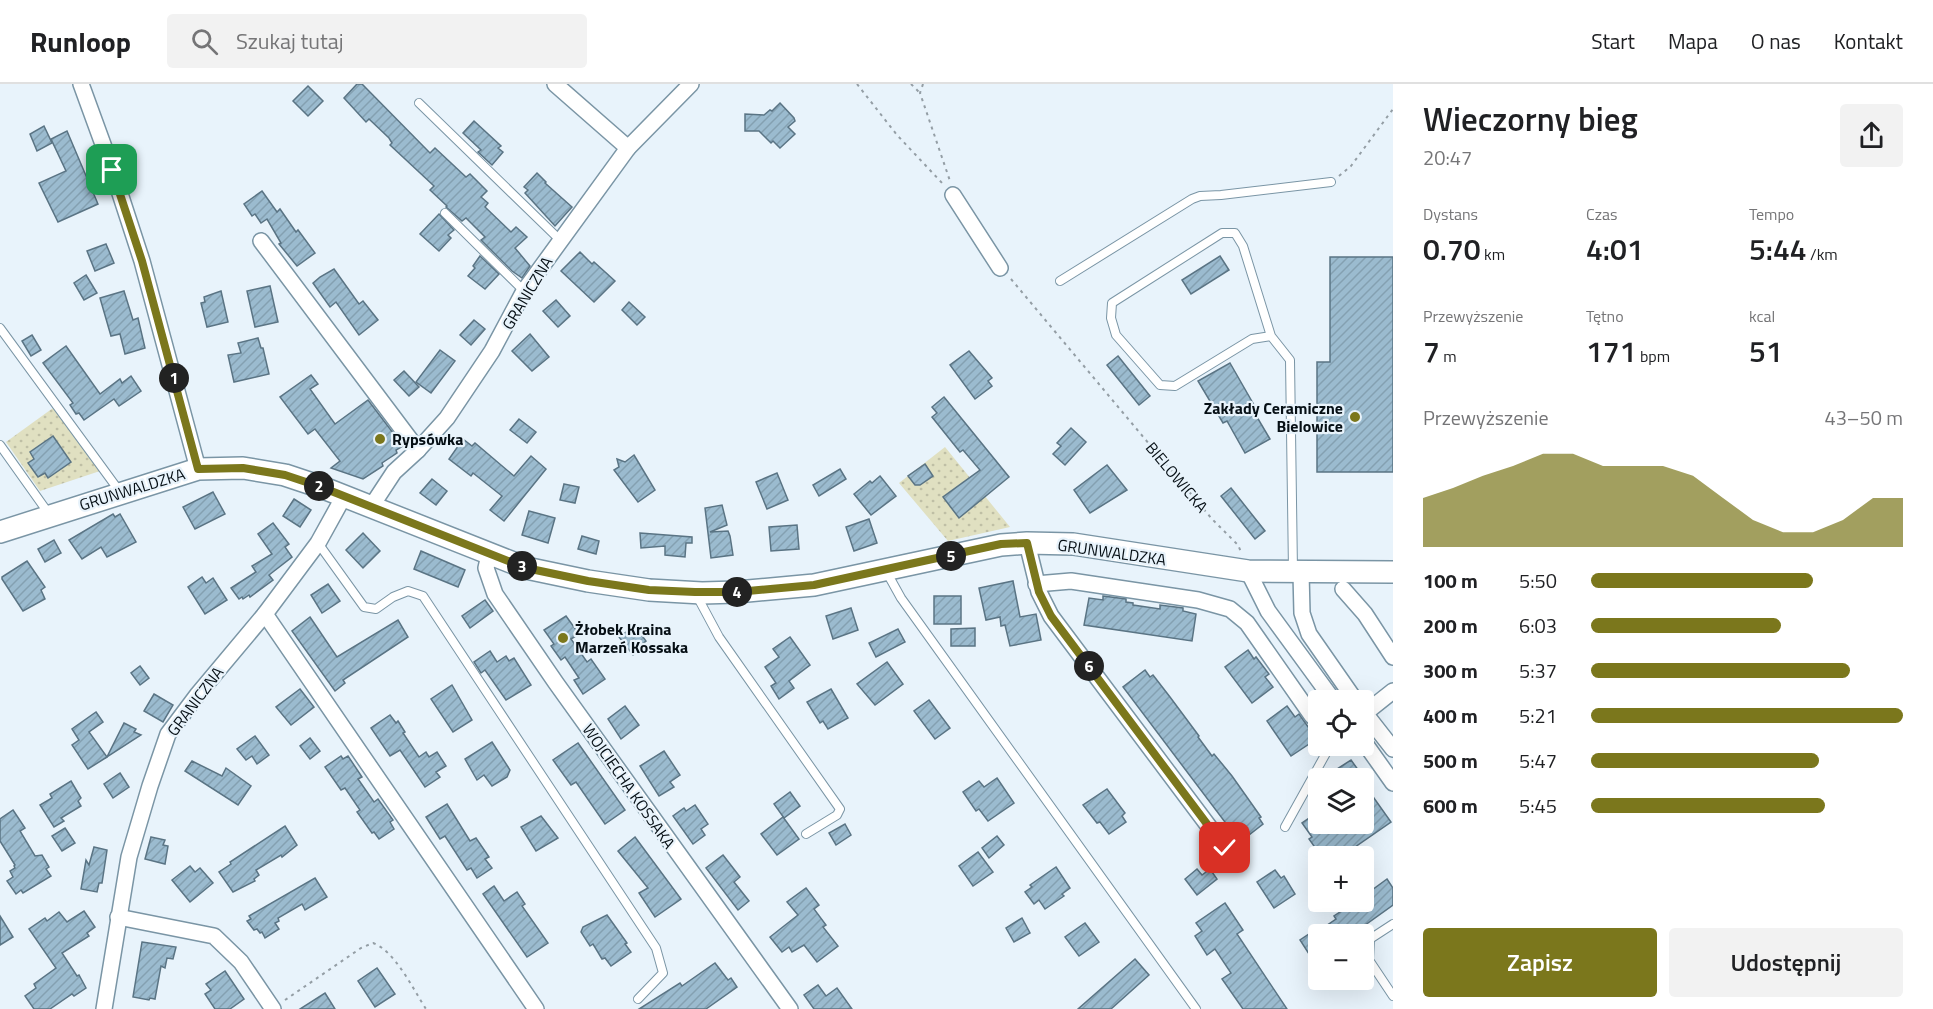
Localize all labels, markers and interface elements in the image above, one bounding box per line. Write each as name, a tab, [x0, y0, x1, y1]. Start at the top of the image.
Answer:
search box	[167, 14, 587, 68]
text: Runloop	[30, 20, 131, 63]
text: Szukaj tutaj	[236, 24, 344, 58]
icon: search	[188, 25, 221, 58]
text: Start	[1591, 25, 1635, 57]
text: Mapa	[1668, 25, 1718, 57]
text: O nas	[1751, 25, 1801, 57]
text: Kontakt	[1834, 25, 1903, 57]
text: Wieczorny bieg	[1423, 94, 1638, 144]
button: share	[1840, 104, 1903, 167]
text: 20:47	[1423, 142, 1472, 173]
pin	[86, 144, 137, 195]
icon: arrive	[95, 153, 128, 186]
text: Dystans	[1423, 202, 1478, 226]
text: Czas	[1586, 202, 1617, 226]
text: Tempo	[1749, 202, 1794, 226]
text: 0.70	[1423, 226, 1481, 272]
text: 4:01	[1586, 226, 1644, 272]
text: 5:44	[1749, 226, 1807, 272]
text: km	[1481, 242, 1505, 266]
text: /km	[1807, 242, 1838, 266]
street label: GRANICZNA	[496, 251, 559, 334]
text: Przewyższenie	[1423, 304, 1523, 328]
text: Tętno	[1586, 304, 1624, 328]
text: kcal	[1749, 304, 1775, 328]
text: 7	[1423, 328, 1440, 374]
text: 171	[1586, 328, 1636, 374]
text: 51	[1749, 328, 1783, 374]
text: m	[1440, 344, 1457, 368]
text: bpm	[1636, 344, 1670, 368]
pin: 1	[159, 363, 189, 393]
text: 1	[170, 366, 178, 390]
place label: Zakłady Ceramiczne Bielowice	[1204, 396, 1343, 438]
text: Przewyższenie	[1423, 402, 1548, 433]
text: 43–50 m	[1824, 402, 1903, 433]
marker: Zakłady Ceramiczne Bielowice	[1348, 410, 1362, 424]
place label: Rypsówka	[392, 427, 463, 451]
marker: Rypsówka	[373, 432, 387, 446]
street label: BIELOWICKA	[1140, 436, 1214, 518]
street label: GRUNWALDZKA	[76, 461, 188, 516]
pin: 2	[304, 471, 334, 501]
text: 2	[315, 474, 323, 498]
street label: GRUNWALDZKA	[1056, 533, 1168, 572]
pin: 5	[936, 541, 966, 571]
text: 5	[947, 544, 955, 568]
pin: 3	[507, 551, 537, 581]
text: 3	[518, 554, 526, 578]
text: 100 m	[1423, 565, 1478, 596]
text: 5:50	[1519, 565, 1557, 596]
pin: 4	[722, 577, 752, 607]
text: 4	[733, 580, 741, 604]
text: 200 m	[1423, 610, 1478, 641]
text: 6:03	[1519, 610, 1557, 641]
place label: Żłobek Kraina Marzeń Kossaka	[575, 617, 688, 659]
marker: Żłobek Kraina Marzeń Kossaka	[556, 631, 570, 645]
pin: 6	[1074, 651, 1104, 681]
text: 6	[1085, 654, 1093, 678]
text: 300 m	[1423, 655, 1478, 686]
text: 5:37	[1519, 655, 1557, 686]
street label: GRANICZNA	[161, 661, 229, 741]
map controls	[1308, 690, 1374, 990]
button: locate	[1308, 690, 1374, 756]
text: 400 m	[1423, 700, 1478, 731]
text: 5:21	[1519, 700, 1557, 731]
street label: WOJCIECHA KOSSAKA	[577, 719, 681, 854]
text: 500 m	[1423, 745, 1478, 776]
text: 5:47	[1519, 745, 1557, 776]
button: layers	[1308, 768, 1374, 834]
text: 600 m	[1423, 790, 1478, 821]
text: 5:45	[1519, 790, 1557, 821]
pin	[1199, 822, 1250, 873]
icon: check	[1208, 831, 1241, 864]
button: +	[1308, 846, 1374, 912]
button: −	[1308, 924, 1374, 990]
button: Zapisz	[1423, 928, 1657, 997]
button: Udostępnij	[1669, 928, 1903, 997]

